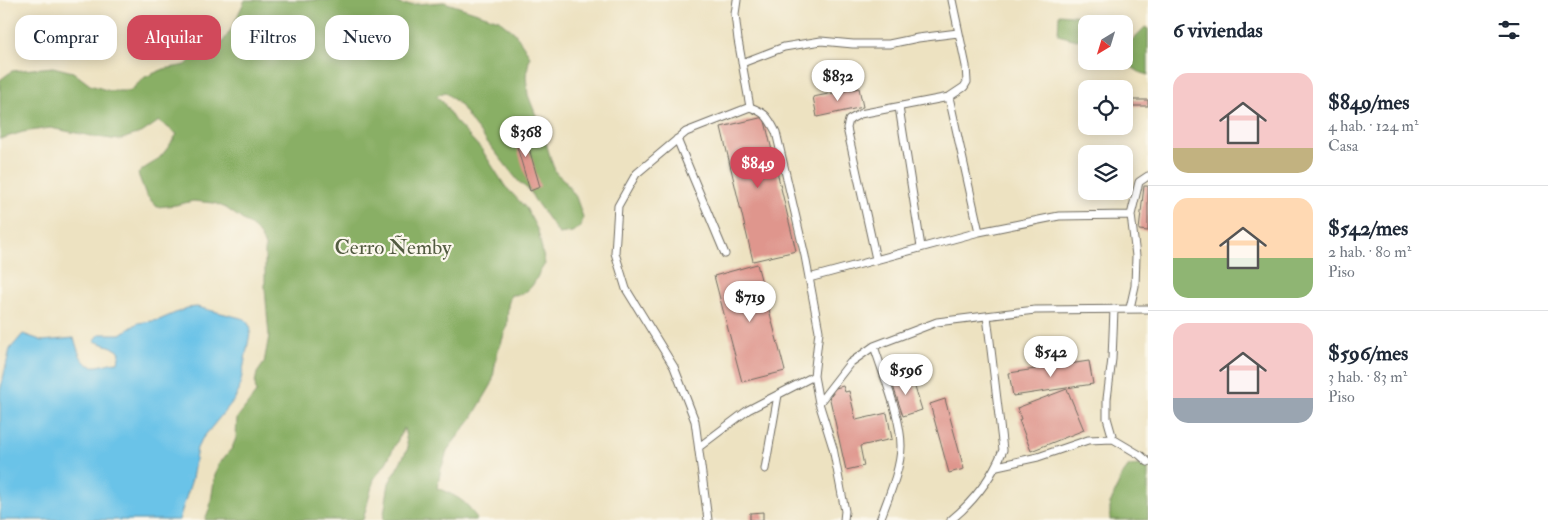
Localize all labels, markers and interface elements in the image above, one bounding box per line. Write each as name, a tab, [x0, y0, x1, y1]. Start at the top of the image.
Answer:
chip: Comprar	[15, 15, 117, 60]
chip: Alquilar	[127, 15, 221, 60]
chip: Filtros	[231, 15, 315, 60]
chip: Nuevo	[325, 15, 409, 60]
north arrow	[1078, 15, 1132, 70]
map controls	[1078, 15, 1133, 200]
icon: filters	[1495, 16, 1523, 44]
text: 6 viviendas	[1173, 17, 1263, 44]
pin: $832	[808, 59, 868, 102]
text: $832	[823, 66, 853, 86]
button: locate	[1078, 80, 1133, 135]
text: $849/mes	[1328, 89, 1409, 116]
icon: home	[1213, 93, 1273, 153]
pin: $368	[496, 116, 556, 158]
text: 4 hab. · 124 m²	[1328, 116, 1419, 136]
text: $368	[511, 122, 541, 142]
text: Casa	[1328, 136, 1358, 156]
button: layers	[1078, 145, 1133, 200]
pin: $849	[728, 146, 788, 189]
text: $849	[741, 153, 775, 173]
text: $542/mes	[1328, 215, 1408, 242]
icon: home	[1213, 218, 1273, 278]
park label: Cerro Ñemby	[334, 234, 452, 261]
text: 2 hab. · 80 m²	[1328, 242, 1411, 262]
text: Piso	[1328, 262, 1355, 282]
pin: $719	[720, 280, 780, 323]
text: $719	[735, 287, 765, 307]
pin: $542	[1021, 336, 1081, 378]
text: $596/mes	[1328, 340, 1408, 367]
text: $542	[1035, 342, 1067, 362]
icon: home	[1213, 343, 1273, 403]
pin: $596	[876, 354, 936, 396]
text: $596	[890, 360, 922, 380]
text: 3 hab. · 83 m²	[1328, 367, 1407, 387]
text: Piso	[1328, 387, 1355, 407]

